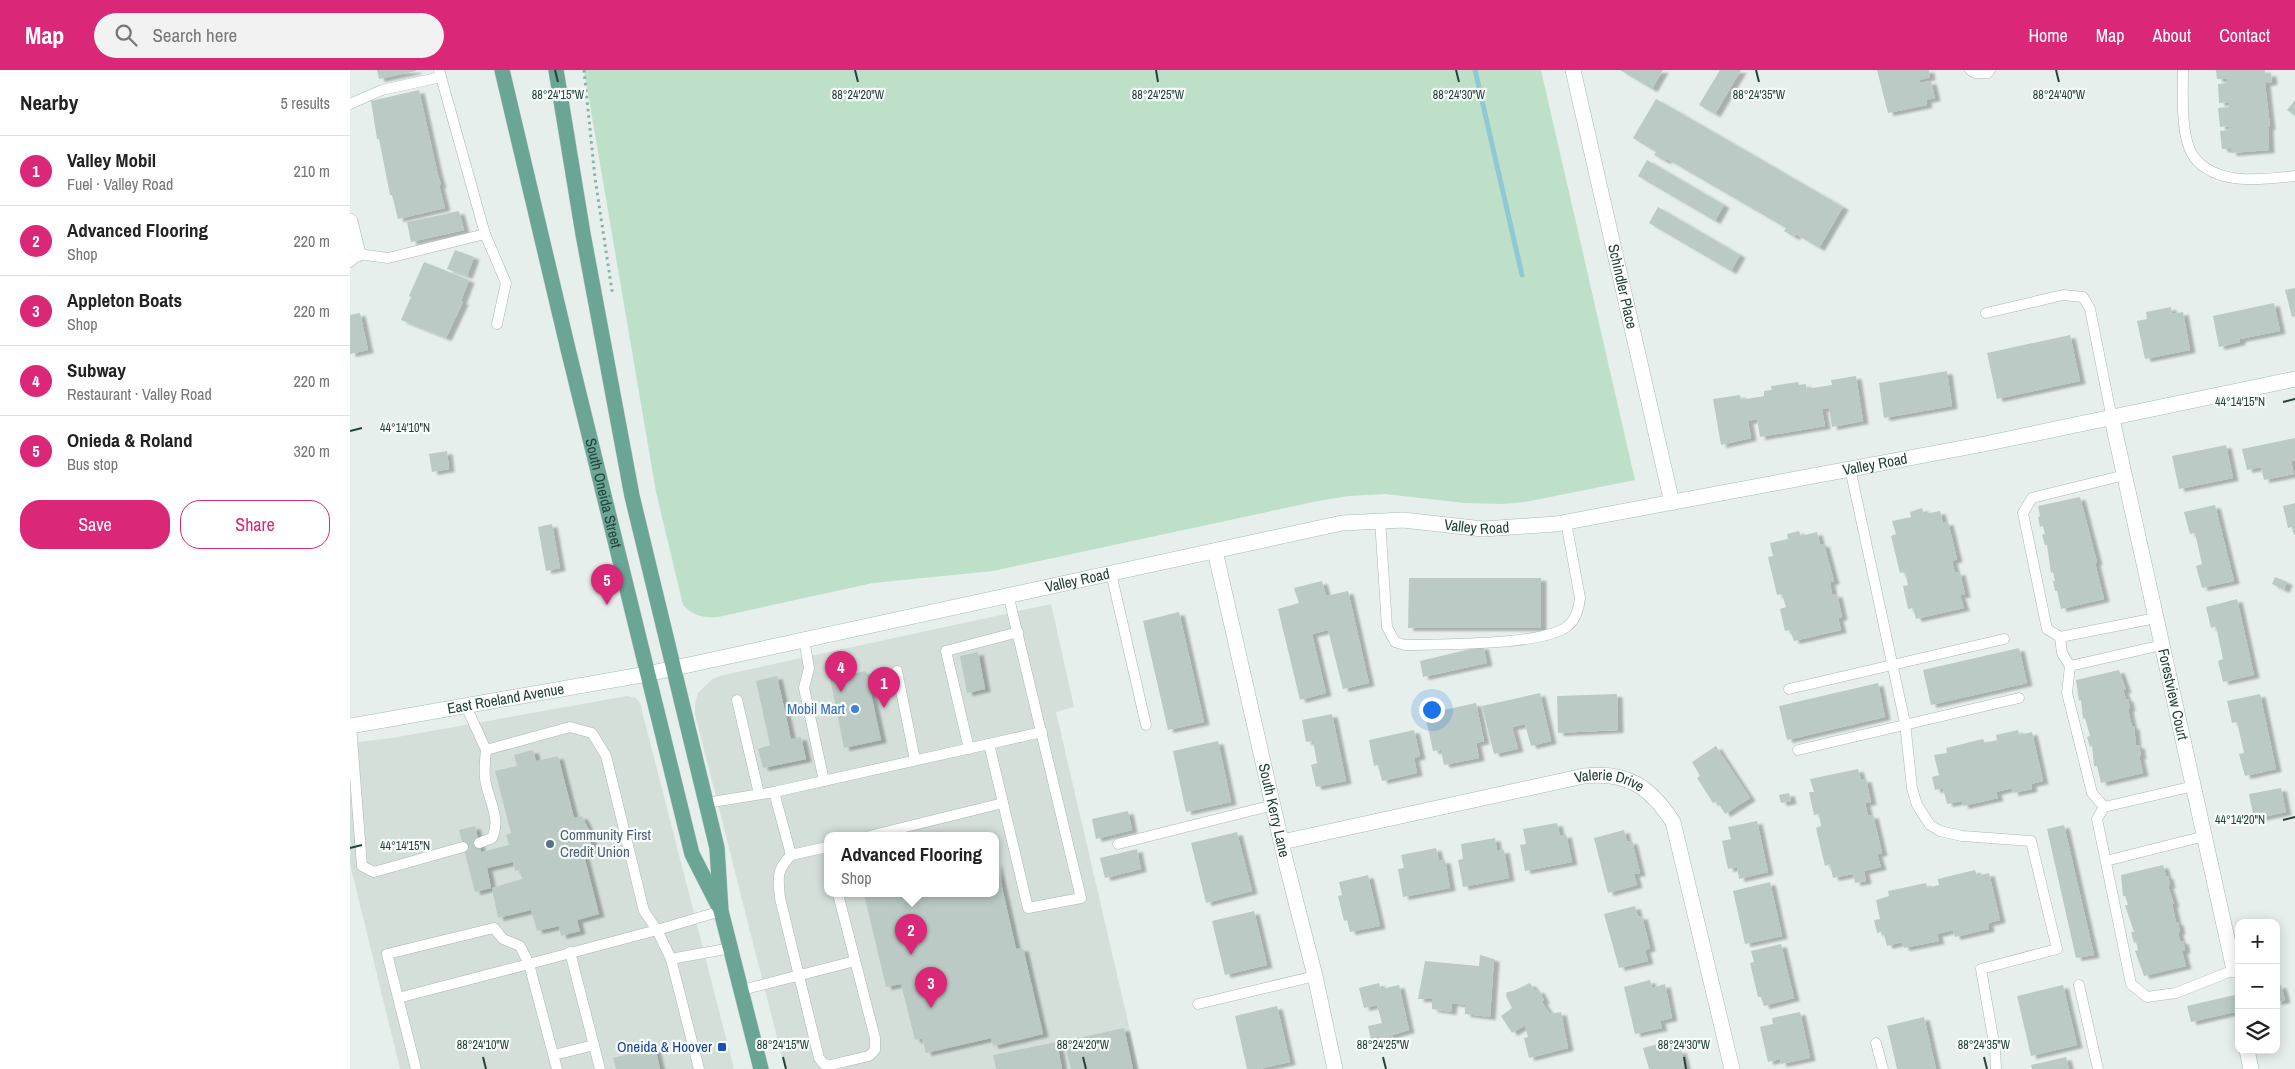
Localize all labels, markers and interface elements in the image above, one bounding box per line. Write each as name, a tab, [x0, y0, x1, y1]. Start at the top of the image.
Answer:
search box	[94, 13, 444, 58]
text: Map	[25, 19, 64, 51]
icon: search	[112, 21, 140, 49]
text: Search here	[152, 22, 237, 48]
text: Home	[2028, 23, 2068, 48]
text: Map	[2096, 23, 2125, 48]
text: About	[2153, 23, 2191, 48]
text: Contact	[2219, 23, 2270, 48]
text: 88°24'15"W	[532, 87, 585, 103]
text: 88°24'20"W	[832, 87, 885, 103]
text: 88°24'25"W	[1132, 87, 1185, 103]
text: 88°24'30"W	[1433, 87, 1486, 103]
text: 88°24'35"W	[1733, 87, 1786, 103]
text: 88°24'40"W	[2033, 87, 2086, 103]
text: Nearby	[20, 88, 78, 117]
text: 5 results	[280, 92, 330, 114]
text: Valley Mobil	[67, 147, 156, 173]
text: 1	[32, 160, 40, 182]
text: 210 m	[294, 160, 330, 182]
text: Fuel · Valley Road	[67, 173, 173, 195]
text: Advanced Flooring	[67, 217, 208, 243]
text: 2	[32, 230, 40, 252]
text: 220 m	[294, 230, 330, 252]
street label: Schindler Place	[1603, 242, 1643, 331]
text: Shop	[67, 243, 98, 265]
text: Appleton Boats	[67, 287, 182, 313]
text: 3	[32, 300, 40, 322]
text: 220 m	[294, 300, 330, 322]
text: Shop	[67, 313, 98, 335]
text: Subway	[67, 357, 126, 383]
text: 4	[32, 370, 40, 392]
text: 220 m	[294, 370, 330, 392]
text: Restaurant · Valley Road	[67, 383, 212, 405]
text: 44°14'15"N	[2215, 394, 2265, 410]
text: 44°14'10"N	[380, 420, 430, 436]
text: Onieda & Roland	[67, 427, 193, 453]
street label: South Oneida Street	[580, 436, 628, 550]
text: 5	[32, 440, 40, 462]
text: 320 m	[294, 440, 330, 462]
street label: Valley Road	[1841, 448, 1909, 480]
text: Bus stop	[67, 453, 118, 475]
button: Save	[20, 500, 170, 549]
button: Share	[180, 500, 330, 549]
street label: Valley Road	[1443, 514, 1510, 539]
street label: Valley Road	[1043, 563, 1112, 597]
pin: 5	[591, 564, 623, 605]
street label: Forestview Court	[2153, 646, 2194, 743]
pin: 4	[825, 651, 857, 692]
pin: 1	[868, 667, 900, 708]
street label: East Roeland Avenue	[446, 678, 566, 719]
your location	[1419, 697, 1445, 723]
place label: Mobil Mart	[787, 698, 846, 719]
marker: Mobil Mart	[849, 703, 861, 715]
street label: South Kerry Lane	[1254, 761, 1295, 859]
street label: Valerie Drive	[1572, 764, 1649, 796]
text: 44°14'20"N	[2215, 812, 2265, 828]
place label: Community First Credit Union	[560, 824, 651, 862]
popup	[824, 832, 999, 897]
text: 44°14'15"N	[380, 838, 430, 854]
marker: Community First Credit Union	[544, 838, 556, 850]
text: Advanced Flooring	[841, 841, 982, 867]
text: Shop	[841, 867, 872, 889]
pin: 2	[895, 914, 927, 955]
map controls	[2235, 919, 2280, 1054]
button: +	[2235, 919, 2280, 964]
button: −	[2235, 964, 2280, 1009]
pin: 3	[915, 967, 947, 1008]
button: layers	[2235, 1009, 2280, 1054]
place label: Oneida & Hoover	[617, 1036, 712, 1057]
text: 88°24'10"W	[457, 1037, 510, 1053]
text: 88°24'15"W	[757, 1037, 810, 1053]
text: 88°24'20"W	[1057, 1037, 1110, 1053]
text: 88°24'25"W	[1357, 1037, 1410, 1053]
text: 88°24'30"W	[1658, 1037, 1711, 1053]
text: 88°24'35"W	[1958, 1037, 2011, 1053]
marker: Oneida & Hoover	[716, 1041, 728, 1053]

